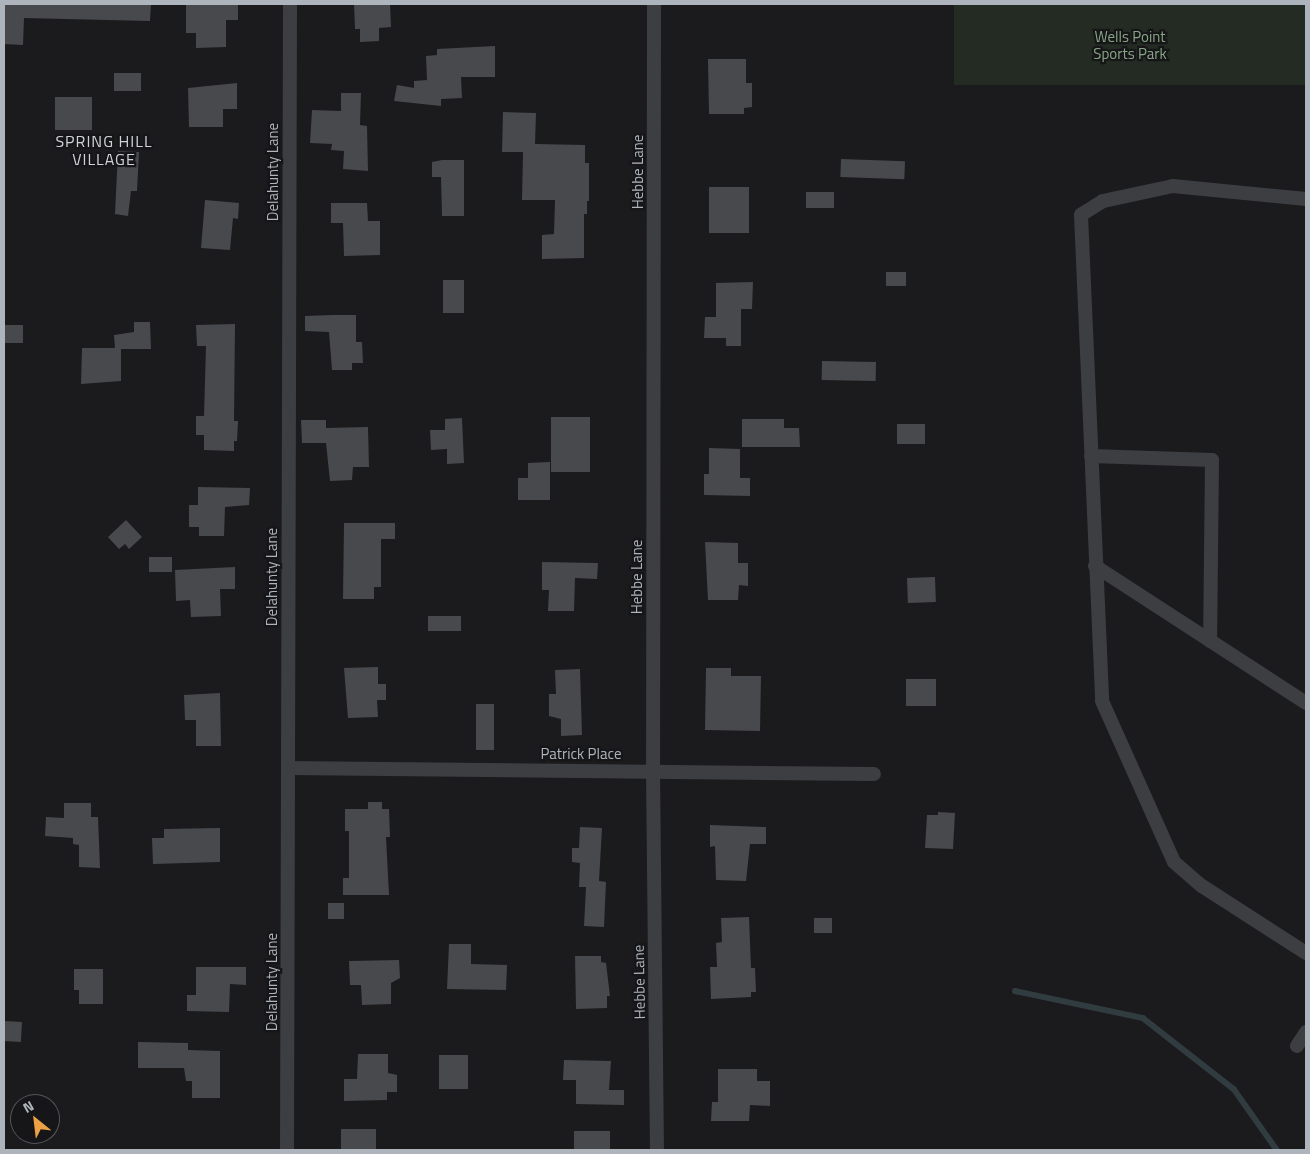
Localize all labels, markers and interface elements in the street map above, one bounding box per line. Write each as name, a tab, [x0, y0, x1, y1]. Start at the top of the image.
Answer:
park label: Wells Point Sports Park	[1093, 27, 1167, 62]
street label: Delahunty Lane	[264, 123, 282, 221]
district label: SPRING HILL VILLAGE	[54, 131, 154, 169]
street label: Hebbe Lane	[629, 135, 647, 209]
street label: Delahunty Lane	[263, 528, 281, 626]
street label: Hebbe Lane	[628, 540, 646, 614]
street label: Patrick Place	[541, 745, 621, 763]
street label: Delahunty Lane	[263, 933, 281, 1031]
street label: Hebbe Lane	[629, 945, 649, 1019]
north arrow	[10, 1094, 60, 1144]
text: N	[19, 1095, 37, 1118]

